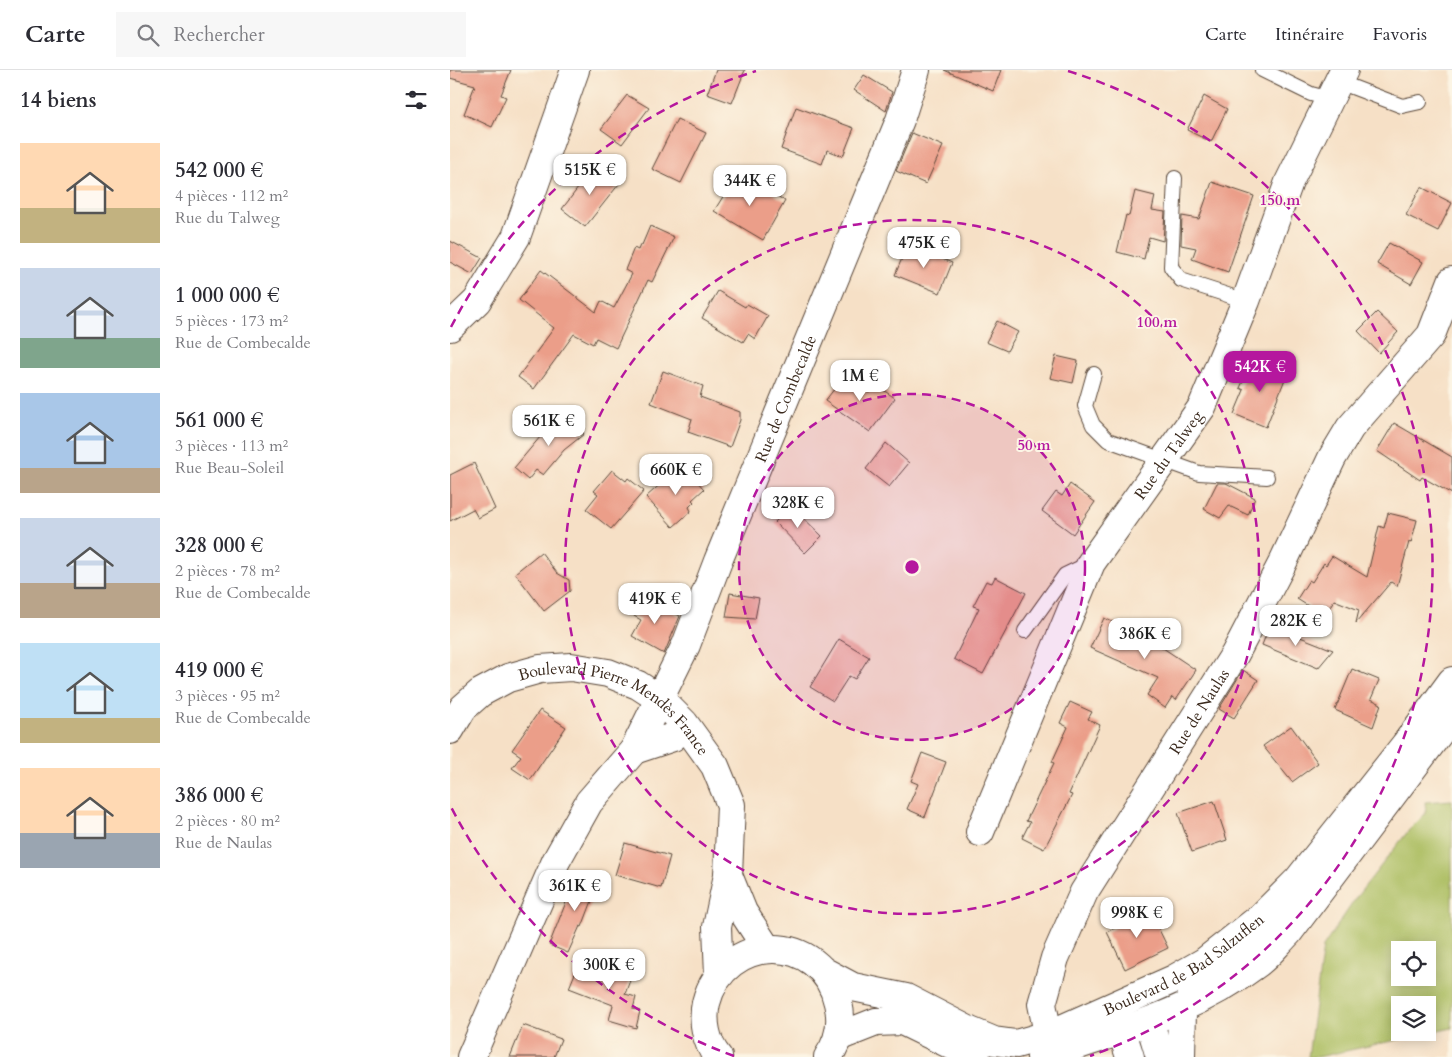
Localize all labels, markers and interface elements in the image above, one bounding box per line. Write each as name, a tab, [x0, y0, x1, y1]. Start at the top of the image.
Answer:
search box	[116, 12, 466, 57]
text: Carte	[25, 18, 86, 51]
icon: search	[134, 21, 162, 49]
text: Rechercher	[174, 22, 265, 48]
text: Carte	[1205, 22, 1247, 47]
text: Itinéraire	[1275, 22, 1344, 47]
text: Favoris	[1372, 22, 1427, 47]
text: 14 biens	[20, 86, 96, 115]
icon: filters	[402, 86, 430, 114]
pin: 515K €	[549, 154, 631, 196]
text: 542 000 €	[175, 156, 263, 185]
text: 515K €	[564, 159, 616, 181]
icon: home	[60, 163, 120, 223]
pin: 344K €	[709, 164, 791, 207]
text: 344K €	[724, 170, 776, 192]
text: 4 pièces · 112 m²	[175, 185, 288, 207]
text: 150 m	[1260, 190, 1301, 210]
text: Rue du Talweg	[175, 207, 280, 229]
pin: 475K €	[883, 226, 965, 269]
text: 475K €	[898, 232, 950, 254]
text: 1 000 000 €	[175, 281, 280, 310]
icon: home	[60, 288, 120, 348]
text: 5 pièces · 173 m²	[175, 310, 288, 332]
text: 100 m	[1137, 312, 1178, 332]
text: Rue de Combecalde	[175, 332, 311, 354]
street label: Rue de Combecalde	[750, 332, 822, 466]
pin: 542K €	[1219, 350, 1301, 393]
text: 542K €	[1234, 356, 1286, 378]
pin: 1M €	[830, 360, 890, 402]
text: 1M €	[841, 365, 879, 387]
pin: 561K €	[508, 404, 590, 447]
text: 561 000 €	[175, 406, 263, 435]
street label: Rue du Talweg	[1130, 406, 1208, 504]
text: 561K €	[523, 410, 575, 432]
icon: home	[60, 413, 120, 473]
text: 3 pièces · 113 m²	[175, 435, 288, 457]
text: 50 m	[1017, 435, 1051, 455]
pin: 660K €	[635, 454, 717, 496]
text: Rue Beau-Soleil	[175, 457, 284, 479]
text: 660K €	[650, 459, 702, 481]
pin: 328K €	[757, 486, 839, 529]
text: 328K €	[772, 492, 824, 514]
text: 328 000 €	[175, 531, 263, 560]
icon: home	[60, 538, 120, 598]
centre of rings	[903, 558, 921, 576]
text: 2 pièces · 78 m²	[175, 560, 280, 582]
text: Rue de Combecalde	[175, 582, 311, 604]
pin: 419K €	[614, 582, 696, 625]
text: 419K €	[629, 588, 681, 610]
pin: 282K €	[1255, 604, 1337, 647]
text: 282K €	[1270, 610, 1322, 632]
pin: 386K €	[1104, 618, 1186, 660]
text: 386K €	[1119, 623, 1171, 645]
text: 419 000 €	[175, 656, 263, 685]
street label: Boulevard Pierre Mendès France	[516, 657, 714, 760]
icon: home	[60, 663, 120, 723]
street label: Rue de Naulas	[1164, 665, 1235, 759]
text: 3 pièces · 95 m²	[175, 685, 280, 707]
text: Rue de Combecalde	[175, 707, 311, 729]
text: 386 000 €	[175, 781, 263, 810]
icon: home	[60, 788, 120, 848]
text: 2 pièces · 80 m²	[175, 810, 280, 832]
text: Rue de Naulas	[175, 832, 272, 854]
pin: 361K €	[534, 870, 616, 912]
text: 361K €	[549, 875, 601, 897]
pin: 998K €	[1096, 896, 1178, 939]
text: 998K €	[1111, 902, 1163, 924]
street label: Boulevard de Bad Salzuflen	[1100, 909, 1269, 1021]
map controls	[1391, 941, 1436, 1041]
button: locate	[1391, 941, 1436, 986]
pin: 300K €	[568, 948, 650, 991]
text: 300K €	[583, 954, 635, 976]
button: layers	[1391, 996, 1436, 1041]

